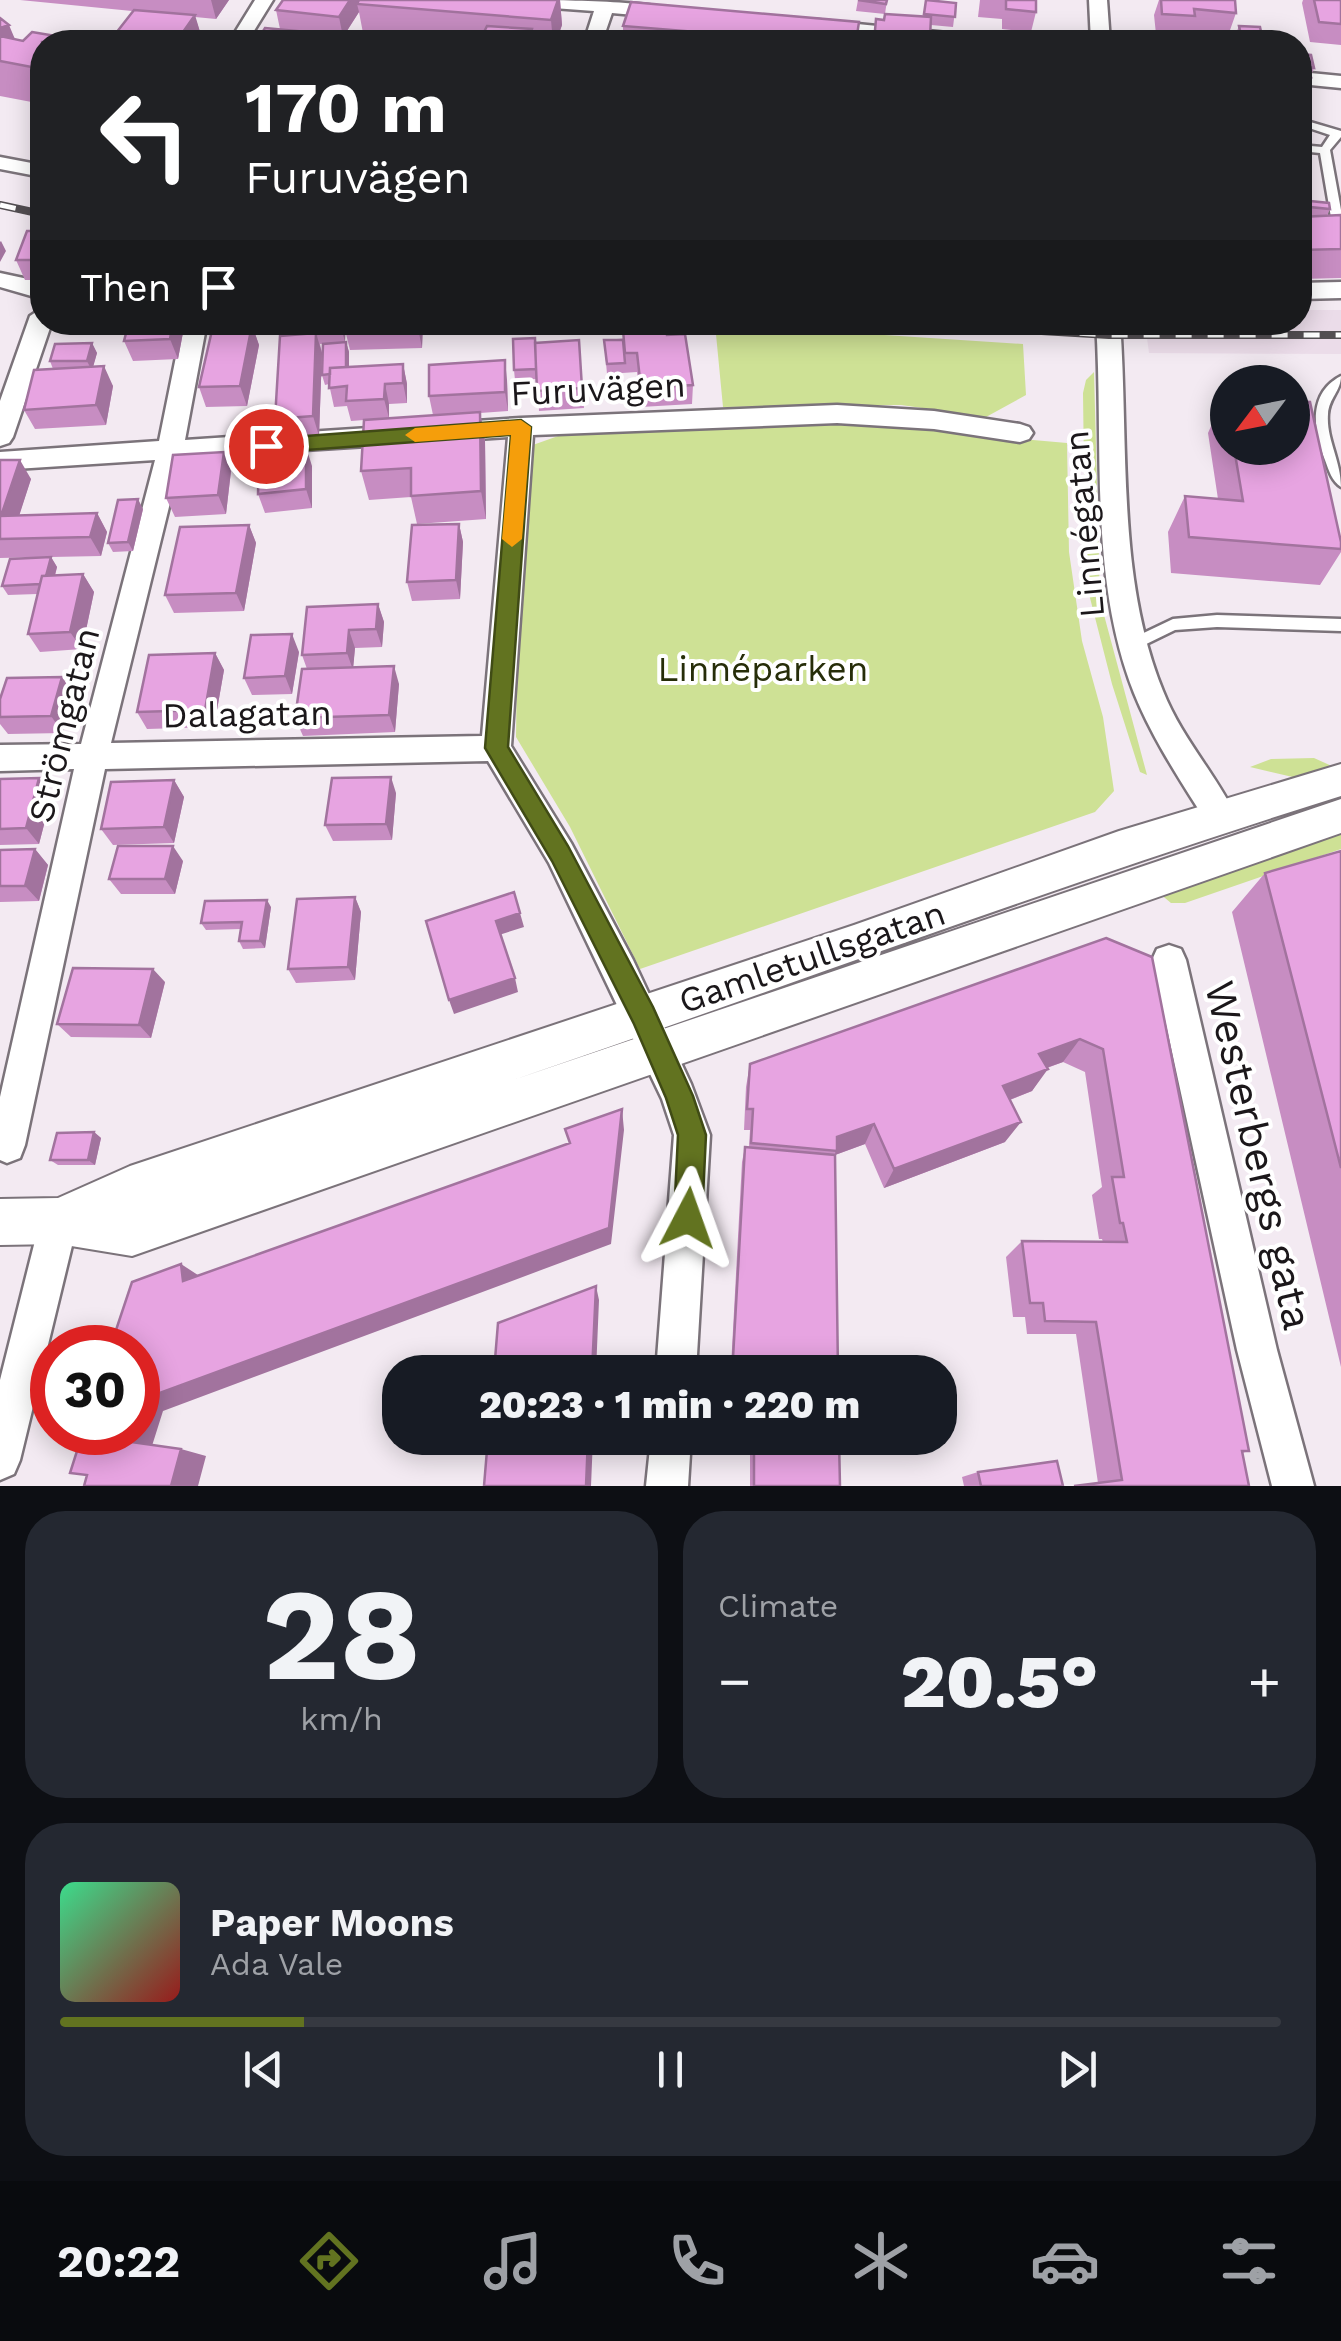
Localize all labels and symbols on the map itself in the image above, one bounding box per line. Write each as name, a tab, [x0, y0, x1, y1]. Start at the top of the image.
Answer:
street label: Furuvägen	[509, 363, 687, 415]
north arrow	[1210, 365, 1310, 465]
pin	[224, 404, 309, 489]
street label: Linnégatan	[1055, 429, 1113, 619]
street label: Strömgatan	[20, 623, 108, 827]
park label: Linnéparken	[658, 648, 868, 690]
street label: Dalagatan	[162, 692, 332, 736]
street label: Gamletullsgatan	[673, 892, 951, 1022]
street label: Westerbergs gata	[1195, 976, 1323, 1334]
position arrow	[636, 1166, 740, 1270]
speed limit sign: 30	[30, 1325, 160, 1455]

